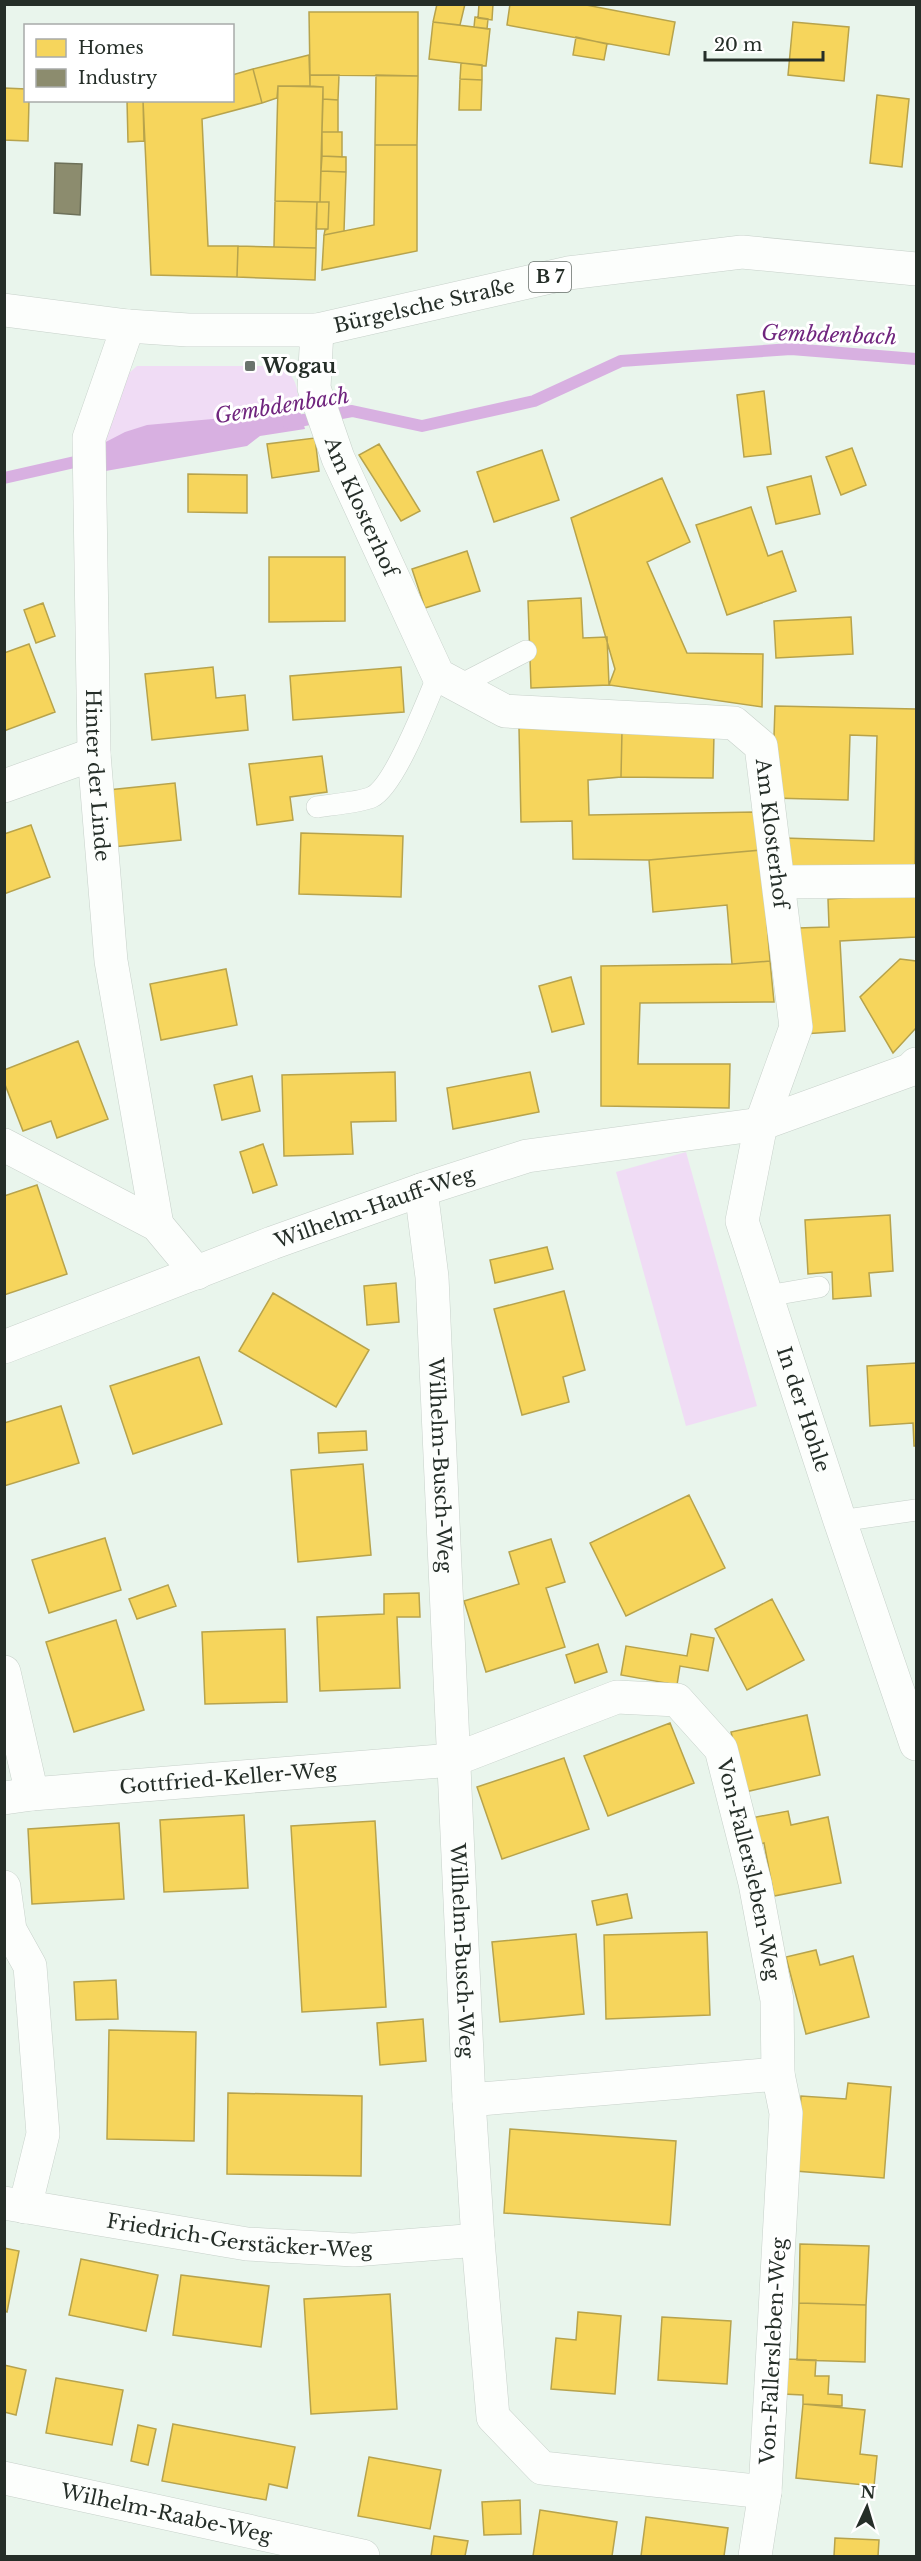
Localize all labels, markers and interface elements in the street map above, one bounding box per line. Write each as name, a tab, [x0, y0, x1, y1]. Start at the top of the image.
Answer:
legend	[24, 24, 234, 102]
scale bar	[705, 24, 824, 62]
text: 20 m	[714, 34, 762, 56]
text: Homes	[78, 37, 144, 59]
text: Industry	[78, 67, 158, 89]
road number: B 7	[529, 262, 571, 292]
street label: Bürgelsche Straße	[331, 273, 517, 338]
water label: Gembdenbach	[761, 320, 897, 350]
place label: Wogau	[261, 354, 336, 378]
marker: Wogau	[243, 359, 257, 373]
water label: Gembdenbach	[213, 383, 351, 429]
street label: Am Klosterhof	[319, 433, 404, 583]
street label: Hinter der Linde	[81, 689, 115, 862]
street label: Am Klosterhof	[751, 756, 793, 912]
street label: Wilhelm-Hauff-Weg	[270, 1161, 478, 1253]
street label: In der Hohle	[772, 1344, 835, 1475]
street label: Wilhelm-Busch-Weg	[424, 1356, 457, 1574]
street label: Von-Fallersleben-Weg	[712, 1755, 785, 1983]
street label: Gottfried-Keller-Weg	[118, 1757, 339, 1799]
street label: Wilhelm-Busch-Weg	[445, 1842, 479, 2060]
street label: Friedrich-Gerstäcker-Weg	[105, 2209, 374, 2262]
street label: Von-Fallersleben-Weg	[755, 2236, 791, 2466]
north arrow	[837, 2477, 897, 2537]
street label: Wilhelm-Raabe-Weg	[57, 2478, 275, 2548]
text: N	[860, 2482, 876, 2503]

